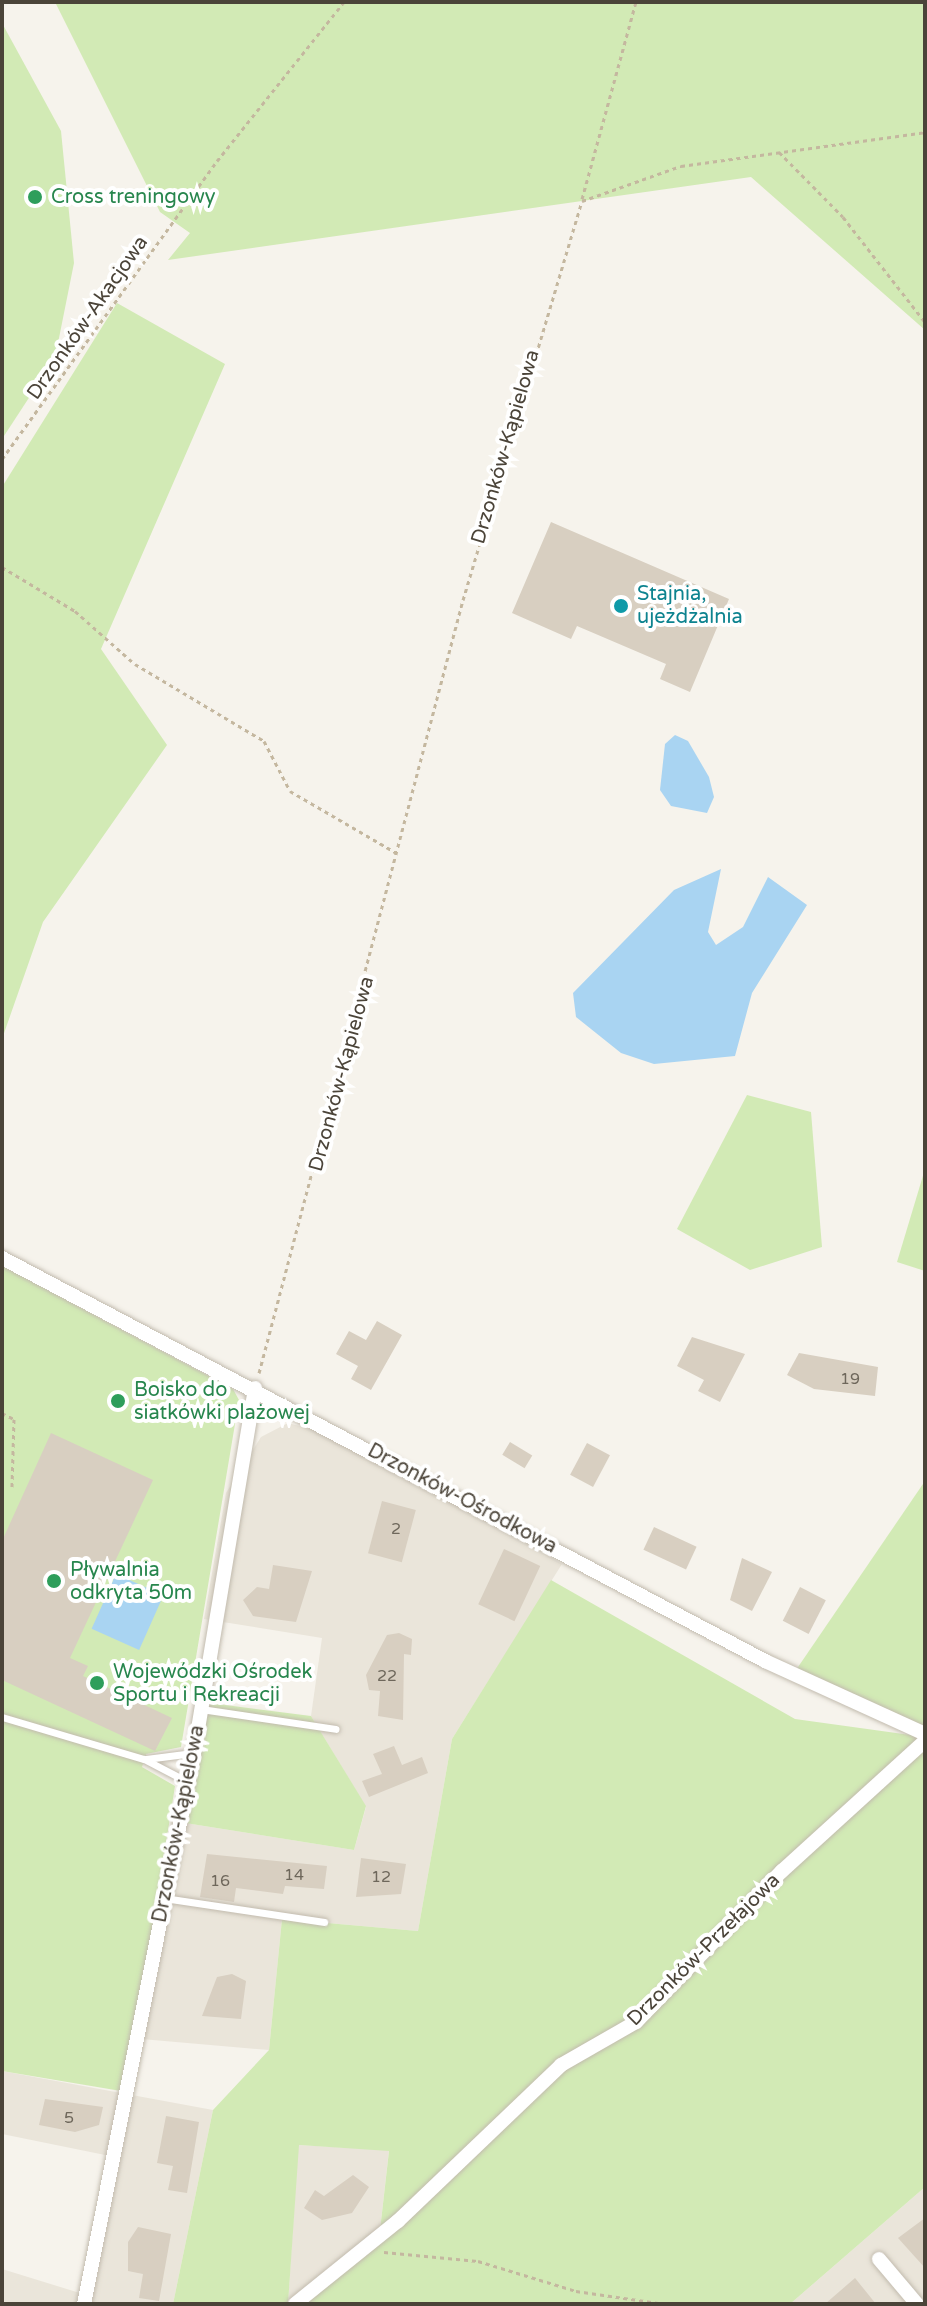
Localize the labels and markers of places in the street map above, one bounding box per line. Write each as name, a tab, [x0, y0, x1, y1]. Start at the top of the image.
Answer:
place label: Cross treningowy	[51, 185, 216, 209]
marker: Cross treningowy	[26, 188, 44, 206]
place label: Stajnia, ujeżdżalnia	[637, 582, 743, 629]
marker: Stajnia, ujeżdżalnia	[612, 597, 630, 615]
place label: Boisko do siatkówki plażowej	[134, 1378, 310, 1425]
marker: Boisko do siatkówki plażowej	[109, 1392, 127, 1410]
place label: Pływalnia odkryta 50m	[70, 1558, 192, 1605]
marker: Pływalnia odkryta 50m	[45, 1572, 63, 1590]
place label: Wojewódzki Ośrodek Sportu i Rekreacji	[113, 1660, 312, 1707]
marker: Wojewódzki Ośrodek Sportu i Rekreacji	[88, 1674, 106, 1692]

